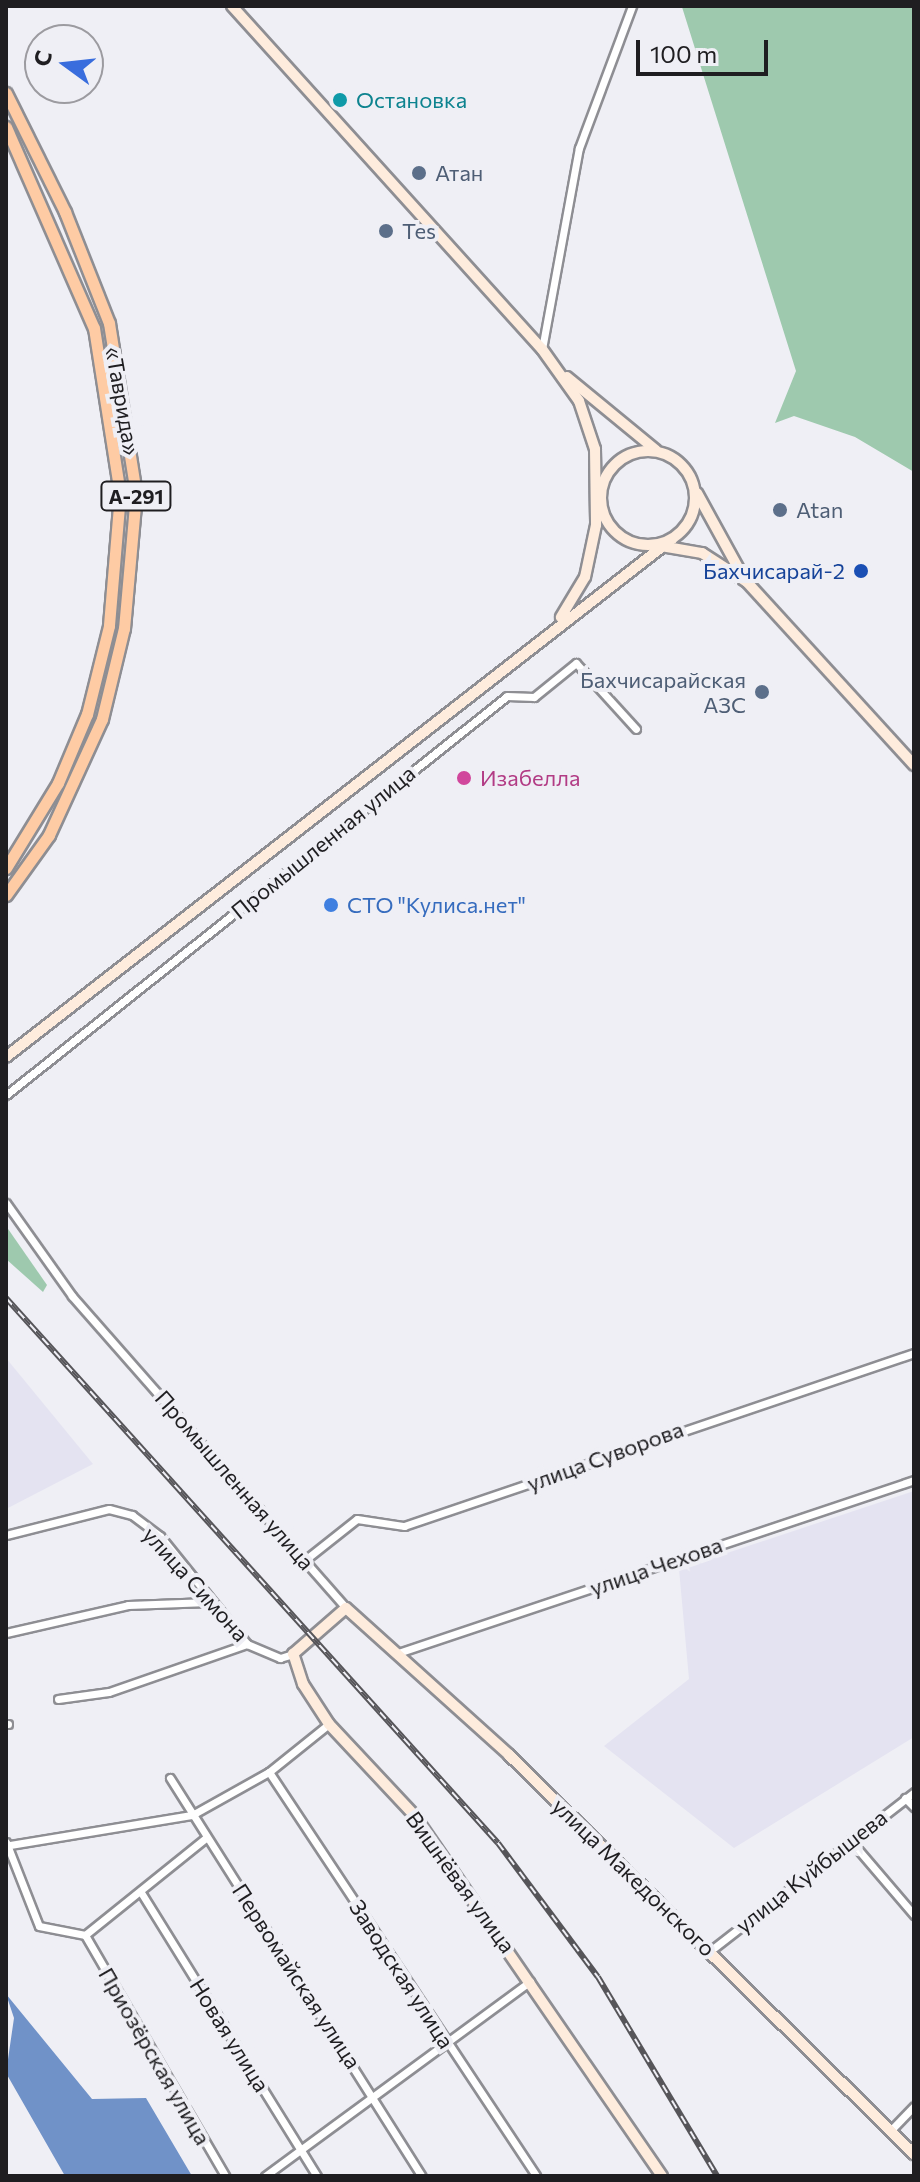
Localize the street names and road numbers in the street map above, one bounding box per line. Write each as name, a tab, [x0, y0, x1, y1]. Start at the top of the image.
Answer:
street label: «Таврида»	[100, 345, 146, 457]
road number: А-291	[100, 480, 172, 512]
street label: Промышленная улица	[226, 760, 420, 924]
street label: Промышленная улица	[150, 1385, 320, 1575]
street label: улица Суворова	[523, 1415, 687, 1497]
street label: улица Симона	[138, 1521, 254, 1647]
street label: улица Чехова	[586, 1531, 726, 1601]
street label: улица Македонского	[547, 1792, 721, 1962]
street label: улица Куйбышева	[730, 1804, 892, 1938]
street label: Вишнёвая улица	[401, 1806, 521, 1958]
street label: Первомайская улица	[227, 1879, 367, 2073]
street label: Заводская улица	[344, 1895, 460, 2053]
street label: Приозёрская улица	[94, 1963, 216, 2149]
street label: Новая улица	[185, 1973, 275, 2097]

